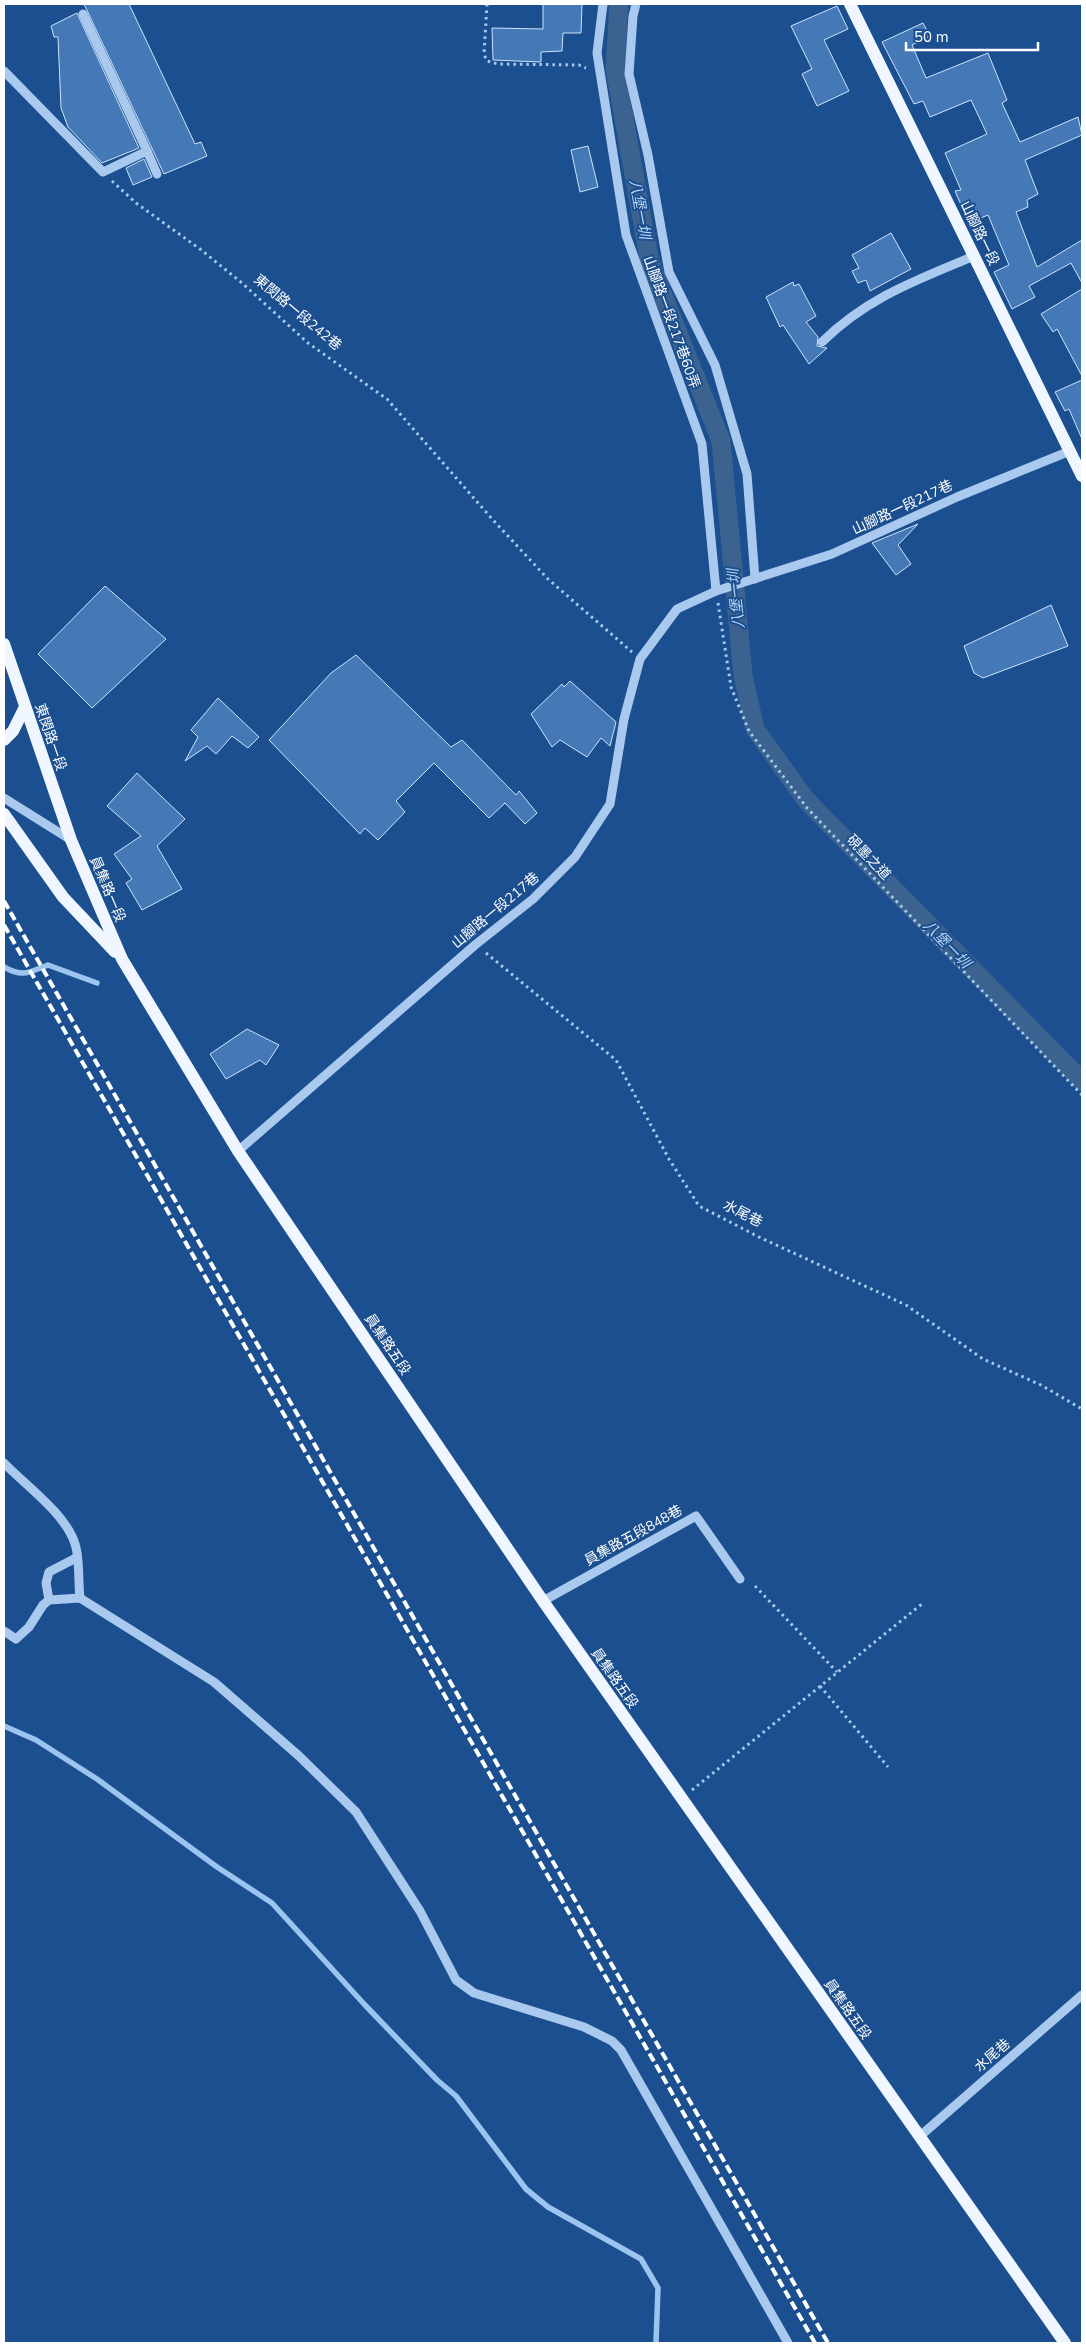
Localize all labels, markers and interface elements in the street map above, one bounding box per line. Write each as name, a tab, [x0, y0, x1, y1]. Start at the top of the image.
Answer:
scale bar	[906, 20, 1038, 52]
text: 50 m	[914, 27, 949, 47]
water label: 八堡一圳	[625, 178, 655, 242]
street label: 山腳路一段	[956, 198, 1003, 269]
street label: 山腳路一段217巷60弄	[639, 253, 704, 391]
street label: 東閔路一段242巷	[250, 270, 346, 355]
street label: 山腳路一段217巷	[849, 476, 956, 539]
water label: 八堡一圳	[723, 566, 749, 630]
street label: 東閔路一段	[30, 701, 71, 773]
street label: 硯墨之道	[842, 831, 895, 884]
street label: 員集路一段	[85, 853, 130, 925]
street label: 山腳路一段217巷	[447, 868, 543, 953]
water label: 八堡一圳	[919, 915, 976, 974]
street label: 水尾巷	[720, 1195, 766, 1231]
street label: 員集路五段	[360, 1310, 415, 1379]
street label: 員集路五段848巷	[581, 1501, 686, 1570]
street label: 員集路五段	[587, 1644, 642, 1712]
street label: 員集路五段	[820, 1975, 875, 2043]
street label: 水尾巷	[970, 2034, 1014, 2076]

